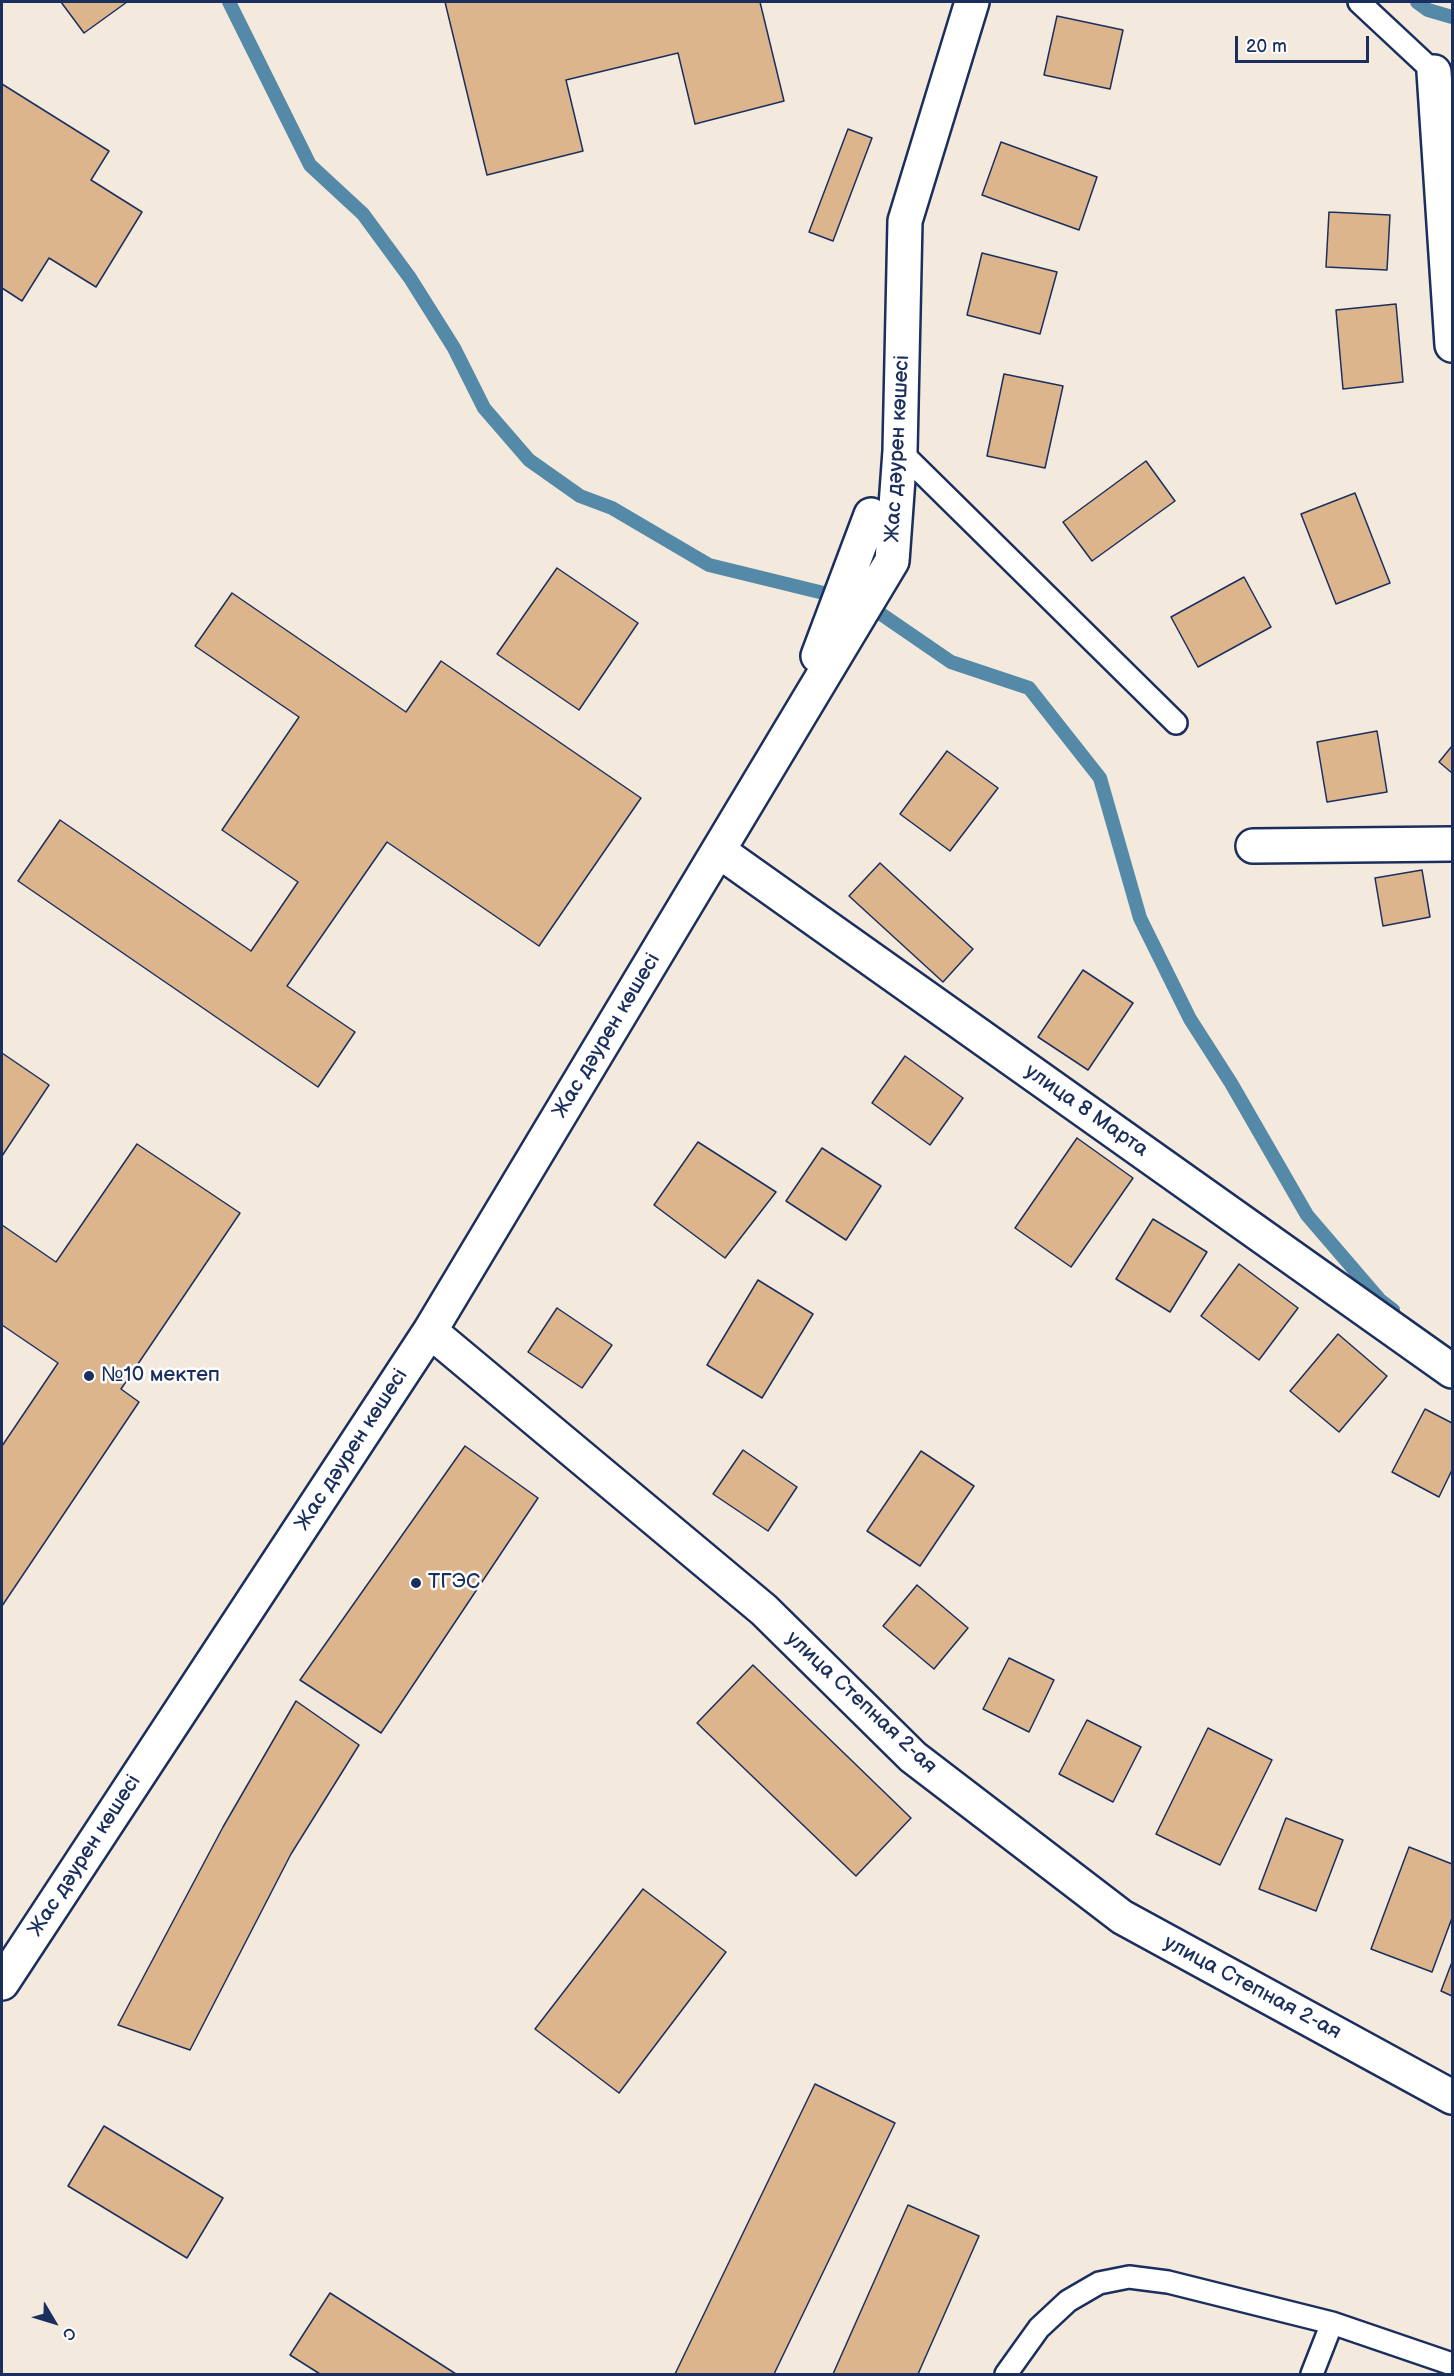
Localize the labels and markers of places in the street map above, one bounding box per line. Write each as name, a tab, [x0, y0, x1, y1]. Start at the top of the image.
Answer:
place label: №10 мектеп	[101, 1363, 220, 1389]
marker: №10 мектеп	[82, 1369, 96, 1383]
place label: ТГЭС	[428, 1570, 480, 1596]
marker: ТГЭС	[409, 1576, 423, 1590]

